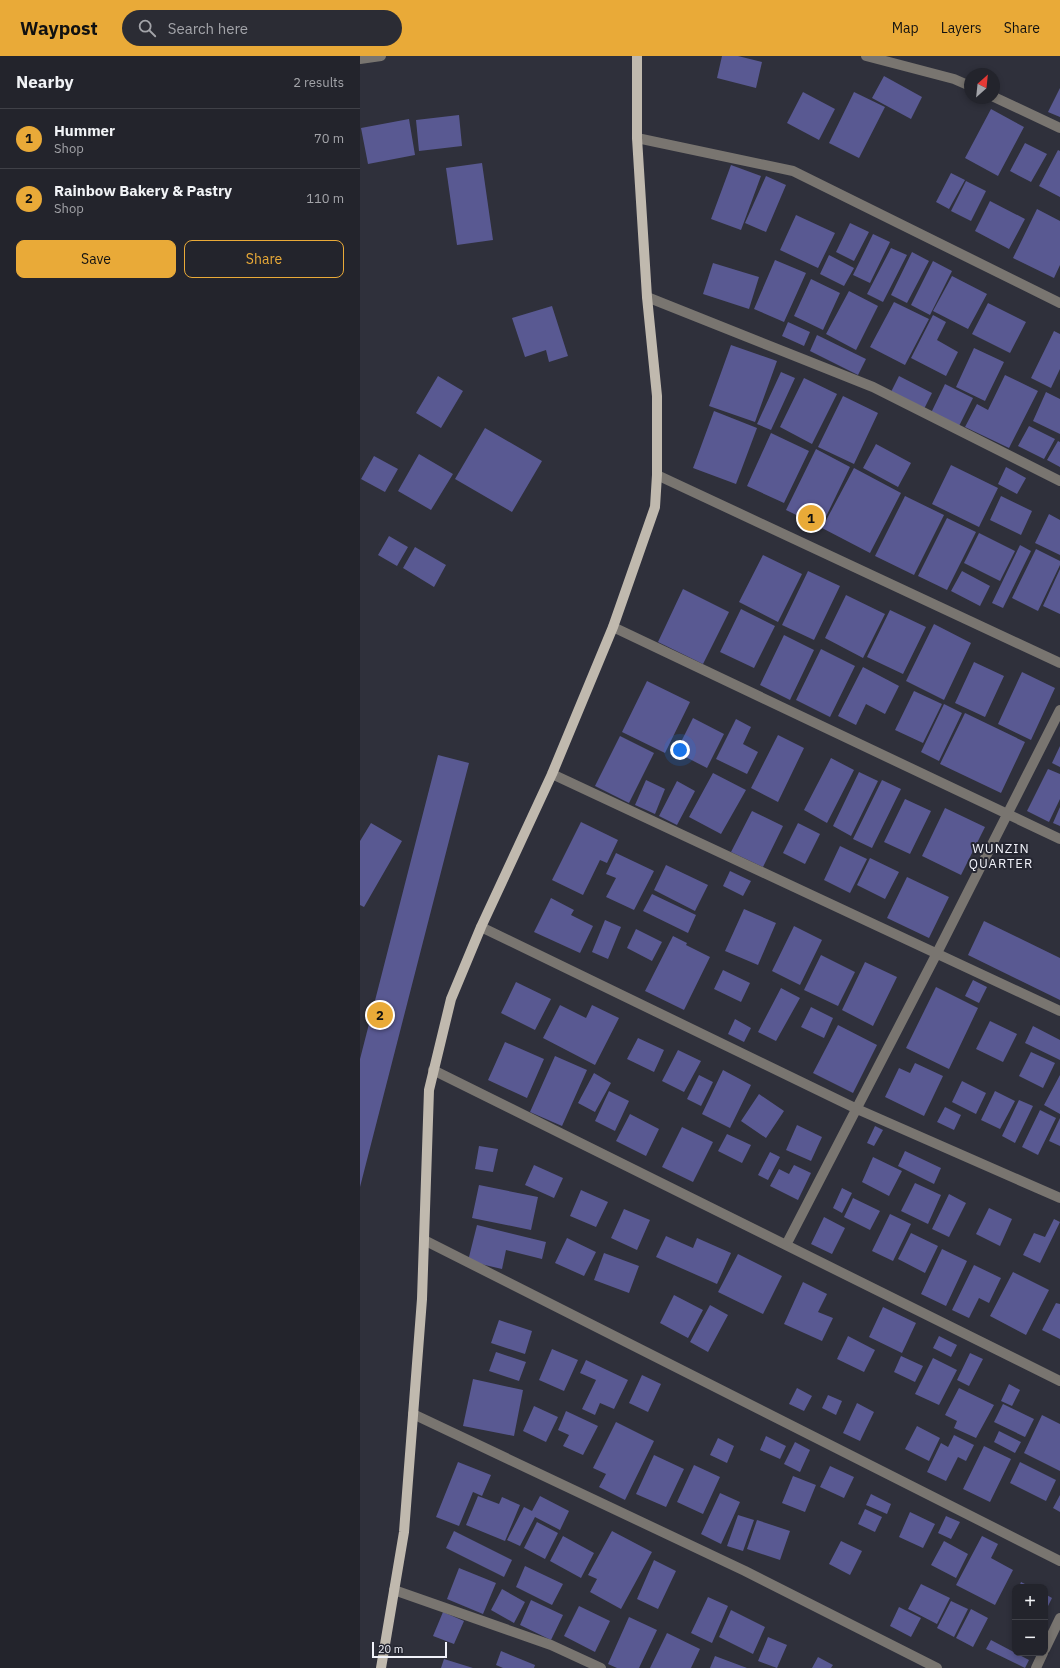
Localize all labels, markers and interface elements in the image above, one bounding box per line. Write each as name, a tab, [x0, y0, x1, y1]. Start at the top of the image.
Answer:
search box	[122, 10, 402, 46]
text: Waypost	[20, 16, 98, 40]
icon: search	[136, 17, 158, 39]
text: Search here	[168, 19, 248, 38]
text: Map	[892, 19, 919, 37]
text: Layers	[941, 19, 982, 37]
text: Share	[1004, 19, 1040, 37]
north arrow	[964, 68, 1000, 104]
text: Nearby	[16, 71, 74, 93]
text: 2 results	[293, 74, 344, 91]
text: Hummer	[54, 121, 115, 140]
text: 1	[25, 130, 33, 147]
text: 70 m	[314, 130, 344, 147]
text: Shop	[54, 140, 84, 157]
text: Rainbow Bakery & Pastry	[54, 181, 232, 200]
text: 2	[25, 190, 33, 207]
text: 110 m	[306, 190, 344, 207]
text: Shop	[54, 200, 84, 217]
button: Save	[16, 240, 176, 278]
button: Share	[184, 240, 344, 278]
pin: 1	[798, 503, 824, 533]
your location	[670, 740, 690, 760]
district label: WUNZIN QUARTER	[969, 840, 1033, 872]
pin: 2	[367, 1000, 393, 1030]
map controls	[1012, 1584, 1048, 1656]
button: +	[1012, 1584, 1048, 1620]
button: −	[1012, 1620, 1048, 1656]
scale bar	[372, 1640, 447, 1659]
text: 20 m	[378, 1642, 403, 1656]

